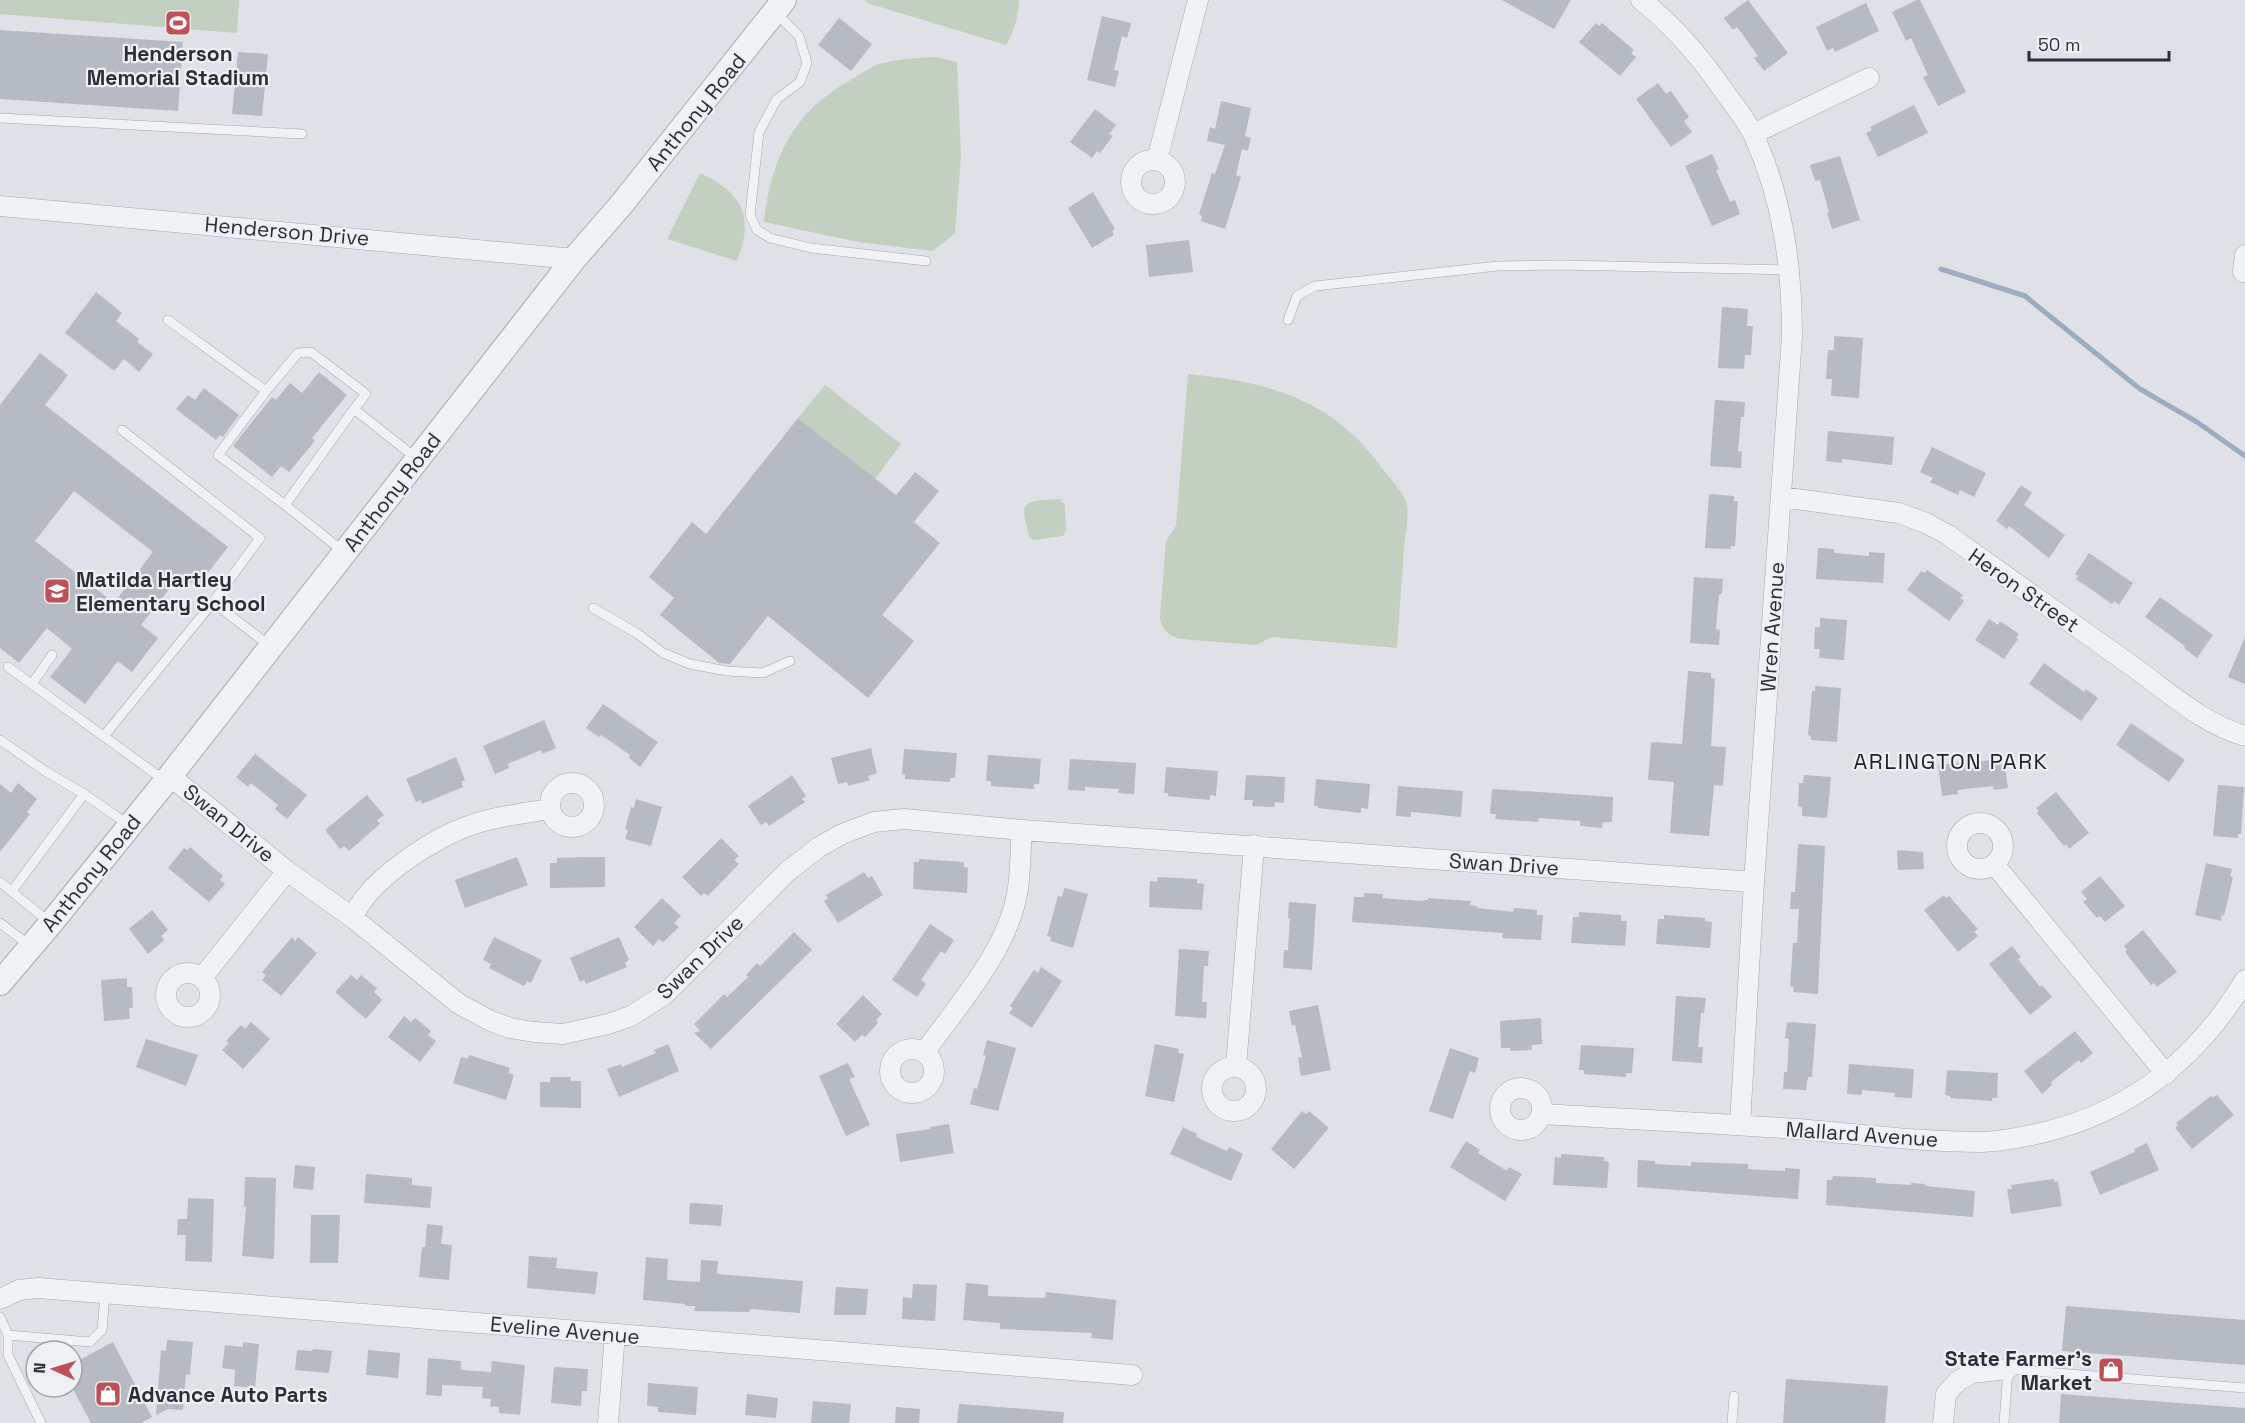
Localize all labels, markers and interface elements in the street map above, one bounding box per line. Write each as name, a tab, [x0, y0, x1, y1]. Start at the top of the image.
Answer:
sports icon: Henderson Memorial Stadium	[163, 8, 193, 38]
scale bar	[2029, 24, 2168, 62]
text: 50 m	[2038, 33, 2080, 56]
place label: Henderson Memorial Stadium	[87, 40, 269, 91]
street label: Anthony Road	[640, 48, 752, 176]
street label: Henderson Drive	[203, 210, 371, 252]
street label: Anthony Road	[337, 427, 447, 557]
street label: Heron Street	[1963, 542, 2085, 638]
street label: Wren Avenue	[1754, 561, 1790, 693]
place label: Matilda Hartley Elementary School	[76, 566, 266, 617]
school or university icon: Matilda Hartley Elementary School	[42, 576, 72, 606]
district label: ARLINGTON PARK	[1853, 747, 2049, 775]
street label: Swan Drive	[178, 778, 280, 868]
street label: Anthony Road	[35, 809, 147, 937]
street label: Swan Drive	[1448, 847, 1560, 881]
street label: Swan Drive	[651, 909, 749, 1005]
street label: Mallard Avenue	[1785, 1115, 1939, 1153]
street label: Eveline Avenue	[489, 1310, 641, 1350]
north arrow	[24, 1339, 84, 1399]
place label: State Farmer's Market	[1945, 1345, 2092, 1396]
shop icon: State Farmer's Market	[2096, 1355, 2126, 1385]
text: N	[29, 1362, 50, 1374]
shop icon: Advance Auto Parts	[93, 1379, 123, 1409]
place label: Advance Auto Parts	[128, 1381, 328, 1408]

